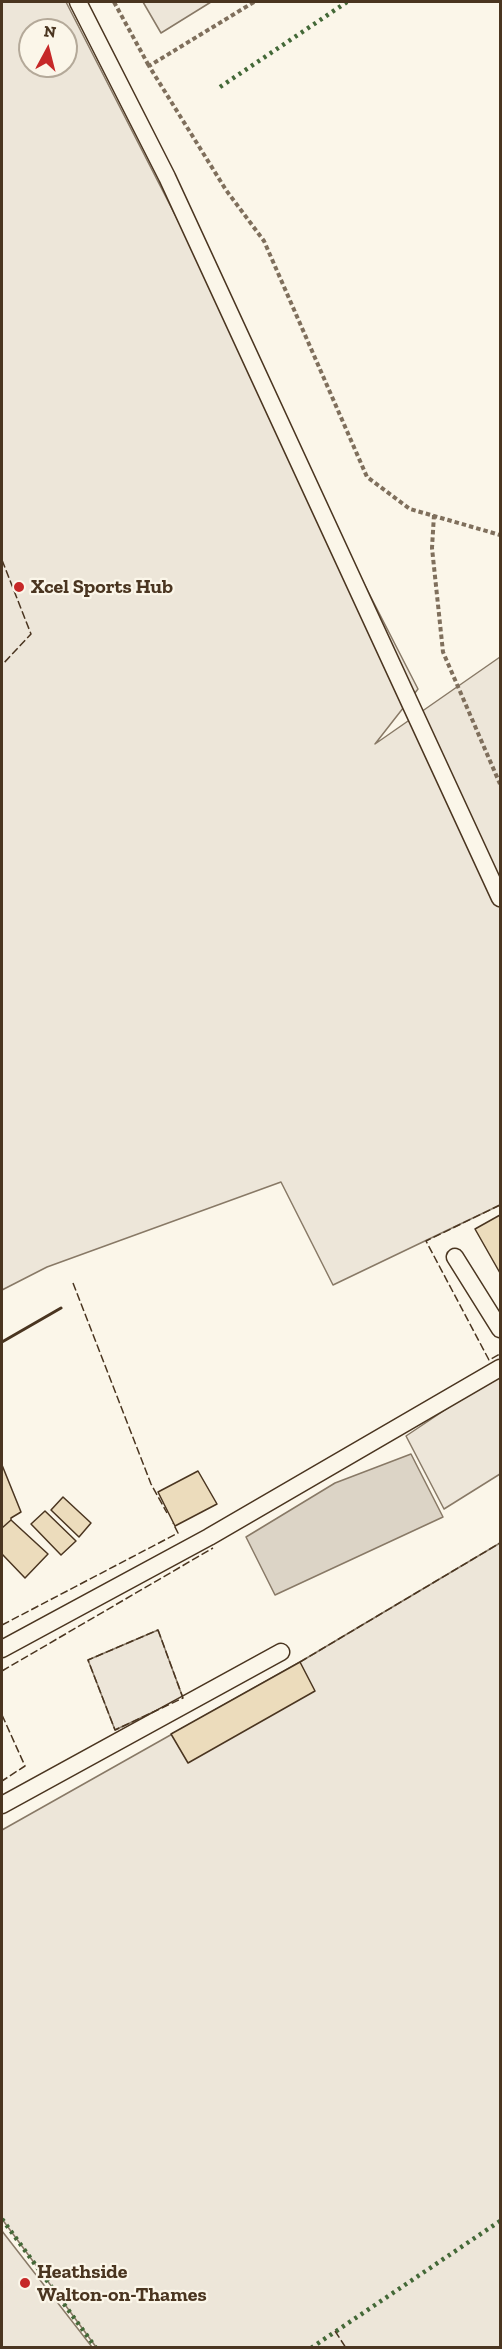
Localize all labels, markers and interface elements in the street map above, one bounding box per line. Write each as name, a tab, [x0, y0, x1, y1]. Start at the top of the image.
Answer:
north arrow	[18, 18, 78, 78]
text: N	[43, 21, 57, 42]
place label: Xcel Sports Hub	[31, 575, 173, 599]
marker: Xcel Sports Hub	[12, 580, 26, 594]
place label: Heathside Walton-on-Thames	[37, 2260, 207, 2307]
marker: Heathside Walton-on-Thames	[18, 2276, 32, 2290]

